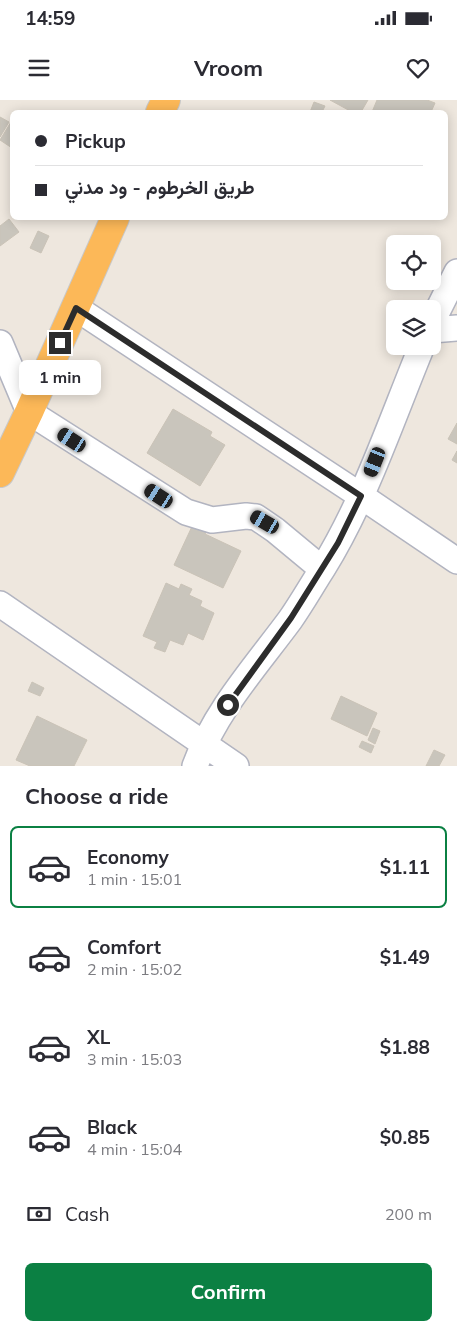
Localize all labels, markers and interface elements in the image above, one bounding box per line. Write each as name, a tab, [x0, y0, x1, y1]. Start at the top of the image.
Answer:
text: 14:59	[25, 6, 75, 30]
icon: menu	[25, 54, 53, 82]
text: Vroom	[194, 54, 263, 82]
icon: heart	[404, 54, 432, 82]
text: Pickup	[65, 129, 126, 153]
text: طريق الخرطوم - ود مدني	[65, 175, 255, 199]
map controls	[386, 235, 441, 355]
button: locate	[386, 235, 441, 290]
button: layers	[386, 300, 441, 355]
route end	[49, 332, 71, 354]
callout: 1 min	[19, 360, 101, 396]
text: 1 min	[39, 367, 81, 387]
car	[55, 426, 88, 454]
car	[362, 445, 387, 479]
car	[142, 482, 175, 510]
car	[248, 508, 281, 536]
route start	[217, 694, 239, 716]
text: Choose a ride	[25, 782, 168, 810]
icon: car	[27, 845, 72, 890]
text: Economy	[87, 845, 169, 869]
text: $1.11	[380, 855, 430, 879]
text: 1 min · 15:01	[87, 869, 182, 889]
icon: car	[27, 935, 72, 980]
text: Comfort	[87, 935, 161, 959]
text: $1.49	[380, 945, 430, 969]
text: 2 min · 15:02	[87, 959, 182, 979]
icon: car	[27, 1025, 72, 1070]
text: XL	[87, 1025, 110, 1049]
text: $1.88	[380, 1035, 430, 1059]
text: 3 min · 15:03	[87, 1049, 182, 1069]
icon: car	[27, 1115, 72, 1160]
text: Black	[87, 1115, 137, 1139]
text: $0.85	[380, 1125, 430, 1149]
text: 4 min · 15:04	[87, 1139, 182, 1159]
icon: cash	[25, 1200, 53, 1228]
text: Cash	[65, 1202, 110, 1226]
text: 200 m	[385, 1204, 432, 1224]
button: Confirm	[25, 1263, 432, 1321]

